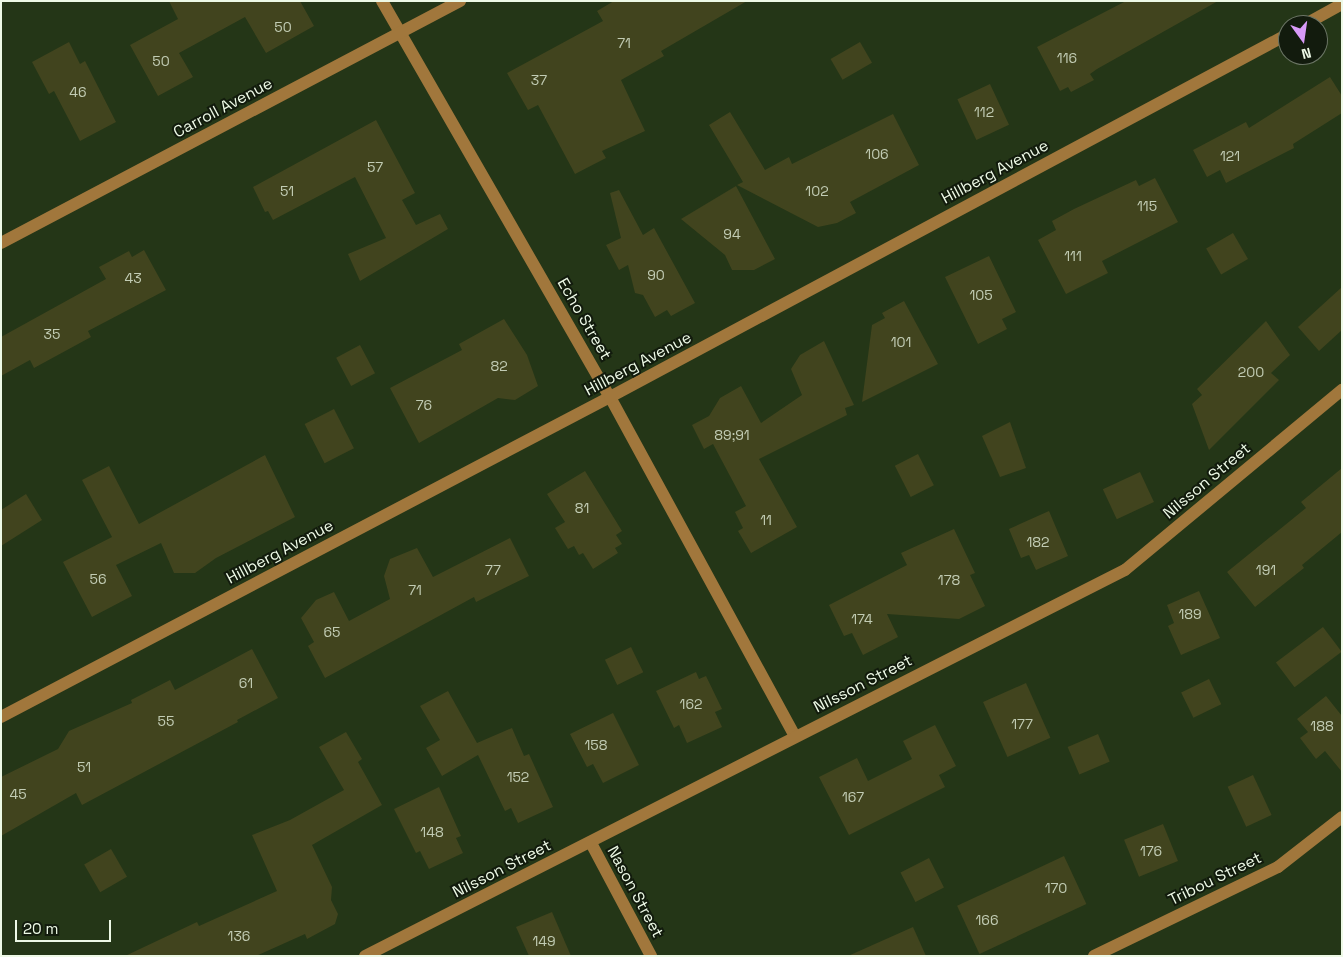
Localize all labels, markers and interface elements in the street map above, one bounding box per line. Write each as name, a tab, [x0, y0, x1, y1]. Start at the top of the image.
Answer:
north arrow	[1278, 15, 1328, 65]
house number: 50	[274, 19, 292, 35]
house number: 71	[617, 35, 631, 51]
text: N	[1300, 44, 1313, 63]
house number: 116	[1057, 50, 1077, 66]
house number: 50	[152, 53, 170, 69]
house number: 37	[531, 72, 547, 88]
street label: Carroll Avenue	[170, 74, 276, 142]
house number: 46	[69, 84, 87, 100]
house number: 112	[974, 104, 994, 120]
street label: Hillberg Avenue	[938, 136, 1052, 208]
house number: 106	[865, 146, 889, 162]
house number: 121	[1220, 148, 1240, 164]
house number: 57	[367, 159, 383, 175]
house number: 51	[280, 183, 294, 199]
house number: 102	[805, 183, 829, 199]
house number: 115	[1137, 198, 1157, 214]
house number: 94	[723, 226, 741, 242]
house number: 111	[1064, 248, 1082, 264]
house number: 90	[647, 267, 665, 283]
house number: 43	[124, 270, 142, 286]
street label: Echo Street	[553, 275, 615, 363]
house number: 105	[969, 287, 993, 303]
house number: 35	[44, 326, 60, 342]
street label: Hillberg Avenue	[581, 328, 695, 400]
house number: 101	[891, 334, 911, 350]
house number: 82	[490, 358, 508, 374]
house number: 200	[1238, 364, 1264, 380]
house number: 76	[416, 397, 432, 413]
house number: 89;91	[714, 427, 750, 443]
street label: Nilsson Street	[1159, 439, 1255, 523]
house number: 81	[575, 500, 589, 516]
house number: 11	[760, 512, 772, 528]
street label: Hillberg Avenue	[223, 516, 337, 588]
house number: 182	[1026, 534, 1050, 550]
house number: 77	[485, 562, 501, 578]
house number: 191	[1256, 562, 1276, 578]
house number: 56	[90, 571, 106, 587]
house number: 178	[938, 572, 960, 588]
house number: 71	[408, 582, 422, 598]
house number: 189	[1178, 606, 1202, 622]
house number: 174	[851, 611, 873, 627]
house number: 65	[324, 624, 340, 640]
street label: Nilsson Street	[811, 651, 915, 717]
house number: 61	[239, 675, 253, 691]
house number: 162	[680, 696, 702, 712]
house number: 55	[158, 713, 174, 729]
house number: 177	[1011, 716, 1033, 732]
house number: 188	[1310, 718, 1334, 734]
house number: 158	[585, 737, 607, 753]
house number: 51	[77, 759, 91, 775]
house number: 152	[507, 769, 529, 785]
house number: 45	[9, 786, 27, 802]
house number: 167	[842, 789, 864, 805]
house number: 148	[420, 824, 444, 840]
street label: Nilsson Street	[450, 836, 554, 902]
street label: Nason Street	[603, 843, 667, 941]
house number: 176	[1140, 843, 1162, 859]
street label: Tribou Street	[1165, 848, 1265, 910]
house number: 170	[1045, 880, 1067, 896]
scale bar	[18, 910, 114, 942]
house number: 166	[976, 912, 998, 928]
text: 20 m	[23, 919, 58, 938]
house number: 136	[228, 928, 250, 944]
house number: 149	[532, 933, 556, 949]

